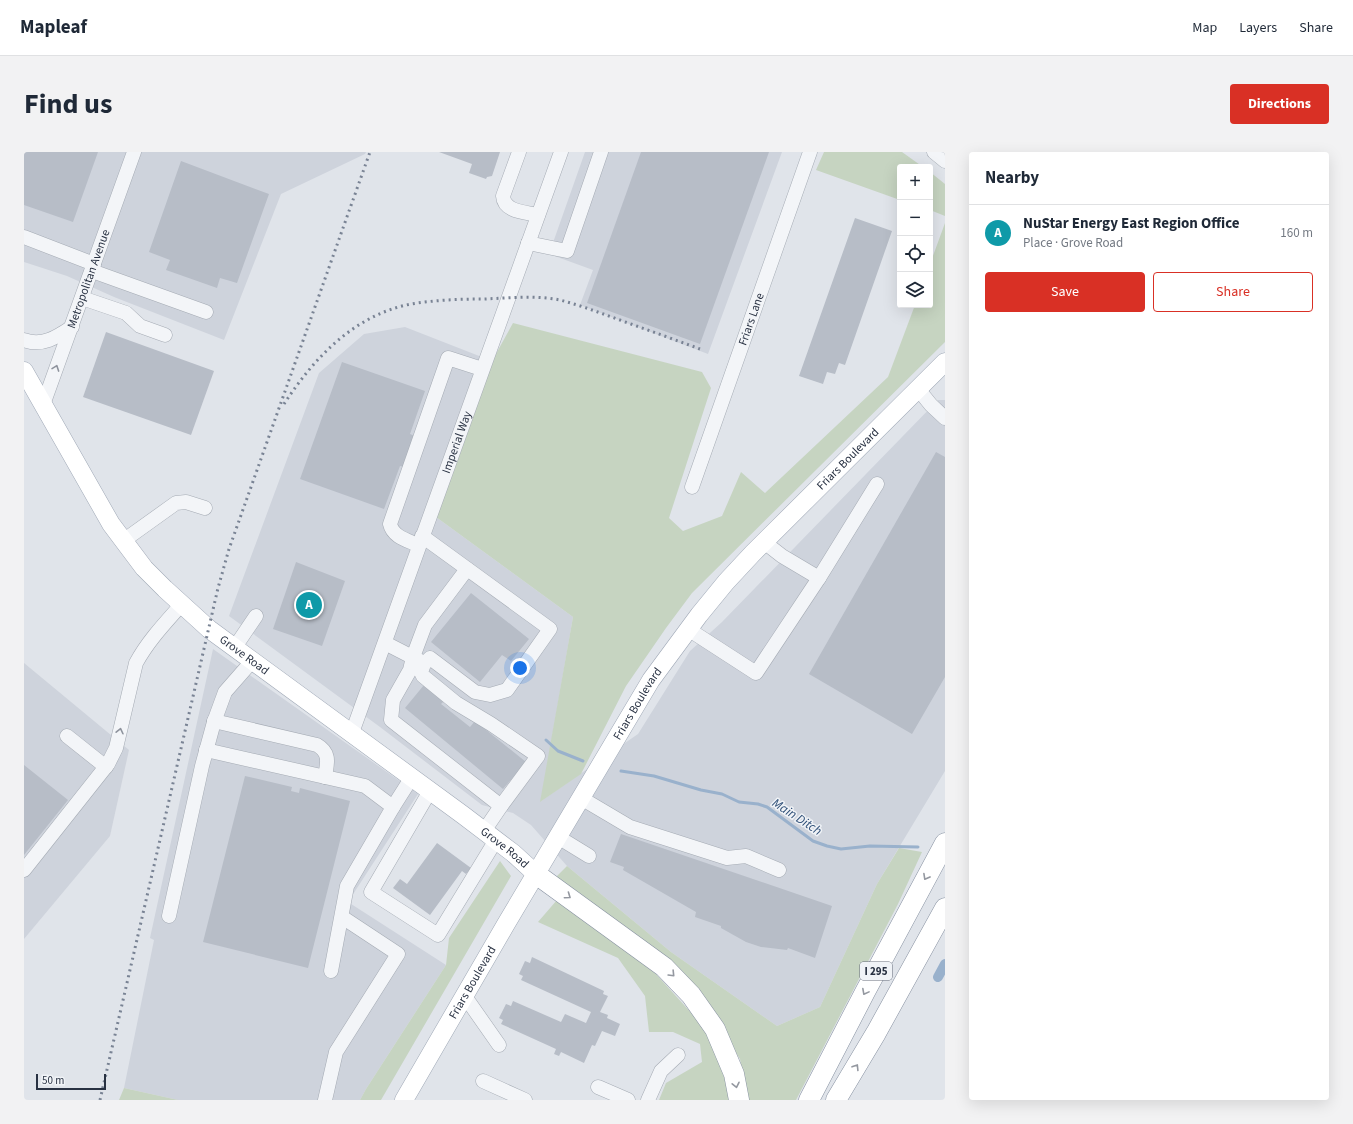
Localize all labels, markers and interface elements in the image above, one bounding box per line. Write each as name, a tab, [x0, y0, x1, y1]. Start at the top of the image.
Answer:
text: Mapleaf	[20, 14, 87, 41]
text: Map	[1192, 18, 1217, 38]
text: Layers	[1239, 18, 1277, 38]
text: Share	[1299, 18, 1333, 38]
text: Find us	[24, 84, 112, 124]
button: Directions	[1230, 84, 1329, 124]
map controls	[897, 164, 933, 308]
button: +	[897, 164, 933, 200]
text: Nearby	[985, 166, 1039, 190]
button: −	[897, 200, 933, 236]
text: NuStar Energy East Region Office	[1023, 213, 1240, 234]
text: A	[994, 224, 1002, 242]
text: 160 m	[1280, 224, 1313, 242]
street label: Metropolitan Avenue	[63, 227, 114, 331]
text: Place · Grove Road	[1023, 234, 1123, 252]
button: locate	[897, 236, 933, 272]
button: layers	[897, 272, 933, 308]
button: Save	[985, 272, 1145, 312]
button: Share	[1153, 272, 1313, 312]
street label: Friars Lane	[734, 290, 768, 348]
one-way arrow	[52, 365, 60, 372]
street label: Imperial Way	[438, 408, 476, 476]
street label: Friars Boulevard	[813, 424, 883, 494]
pin: A	[296, 590, 322, 620]
street label: Grove Road	[216, 631, 273, 679]
your location	[510, 658, 530, 678]
street label: Friars Boulevard	[609, 664, 666, 743]
one-way arrow	[115, 728, 124, 735]
water label: Main Ditch	[769, 794, 826, 840]
street label: Grove Road	[477, 823, 533, 872]
one-way arrow	[923, 873, 930, 880]
one-way arrow	[564, 891, 571, 899]
street label: Friars Boulevard	[444, 943, 500, 1022]
road number: I 295	[860, 962, 892, 980]
one-way arrow	[667, 970, 674, 977]
one-way arrow	[862, 987, 870, 995]
one-way arrow	[851, 1064, 858, 1071]
scale bar	[36, 1072, 106, 1091]
text: 50 m	[42, 1073, 64, 1088]
one-way arrow	[732, 1082, 740, 1088]

